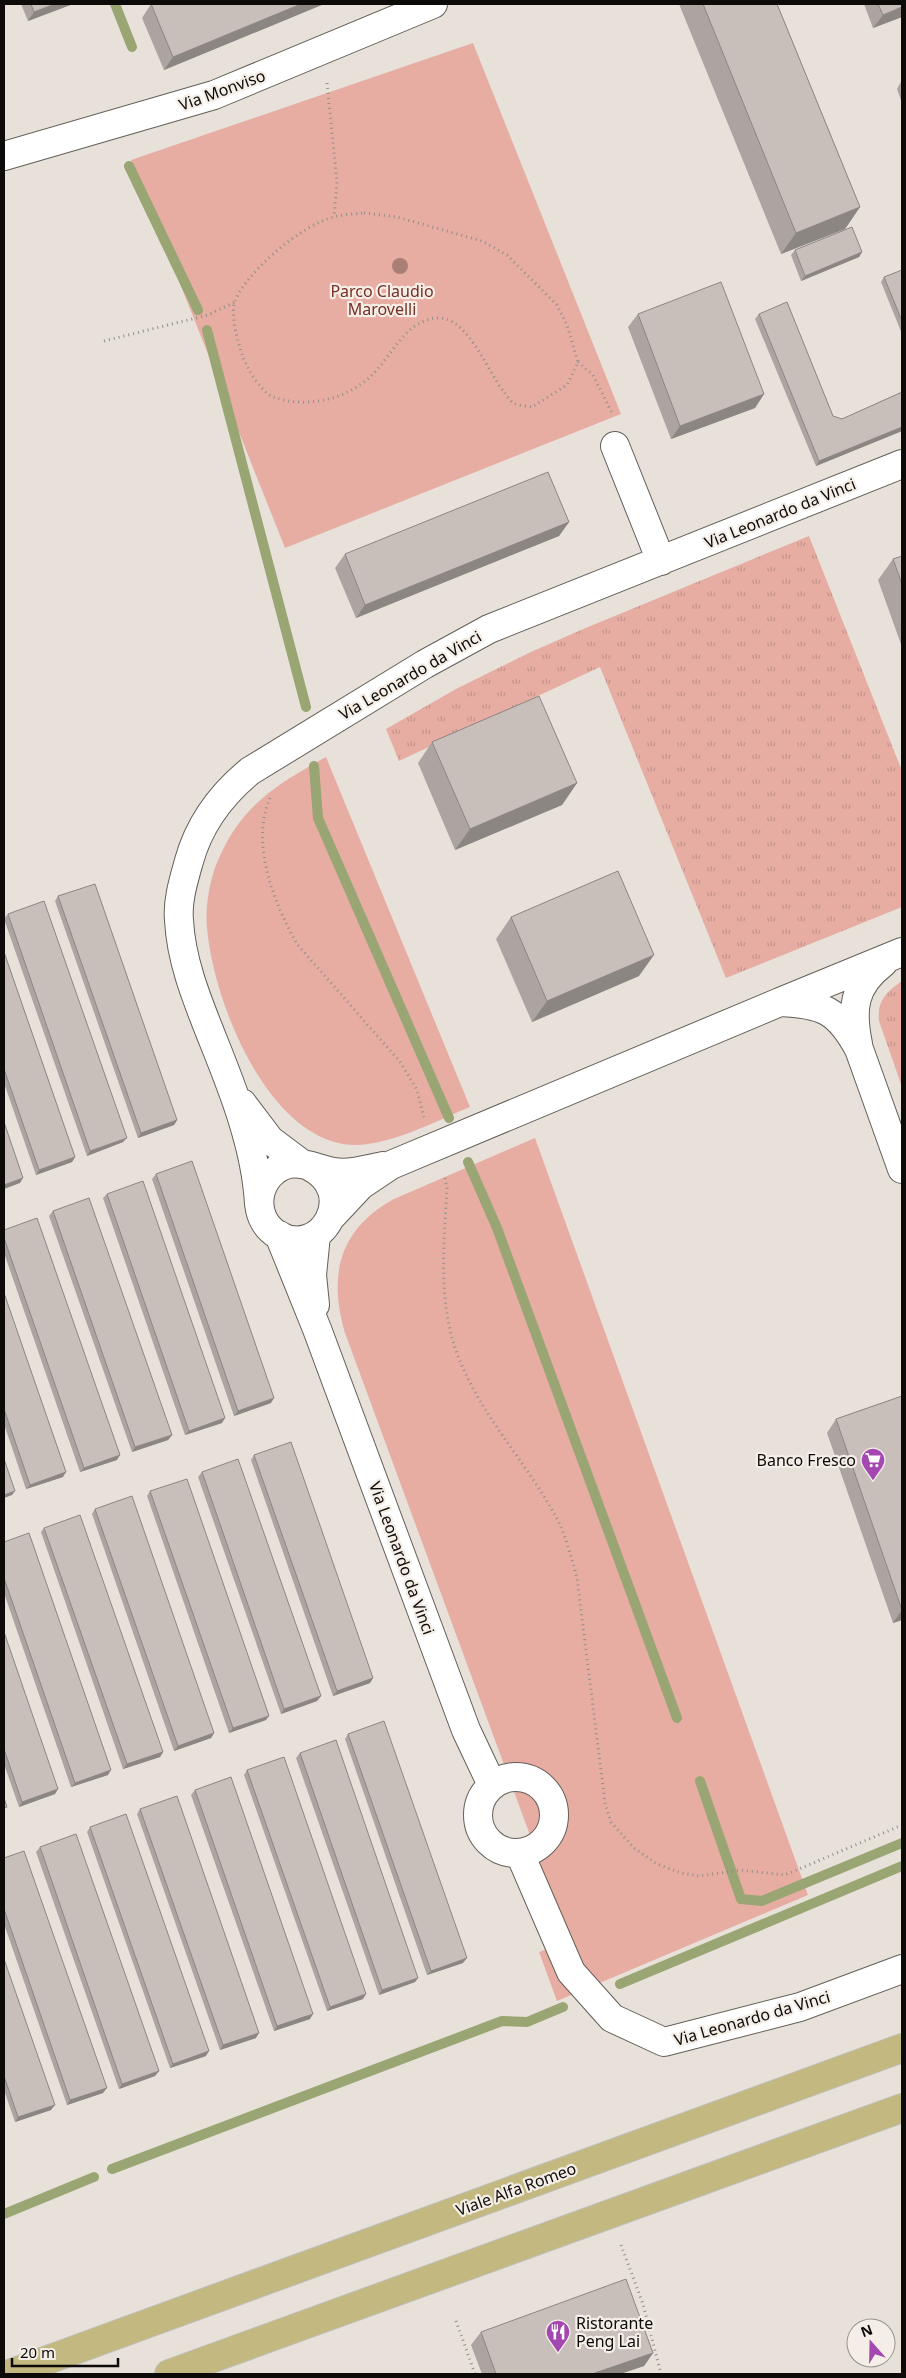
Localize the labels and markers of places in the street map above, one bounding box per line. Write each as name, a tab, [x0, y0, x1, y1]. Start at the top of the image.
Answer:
supermarket icon: Banco Fresco	[860, 1447, 886, 1481]
place label: Banco Fresco	[757, 1449, 856, 1471]
place label: Ristorante Peng Lai	[576, 2312, 653, 2352]
restaurant icon: Ristorante Peng Lai	[545, 2319, 571, 2353]

